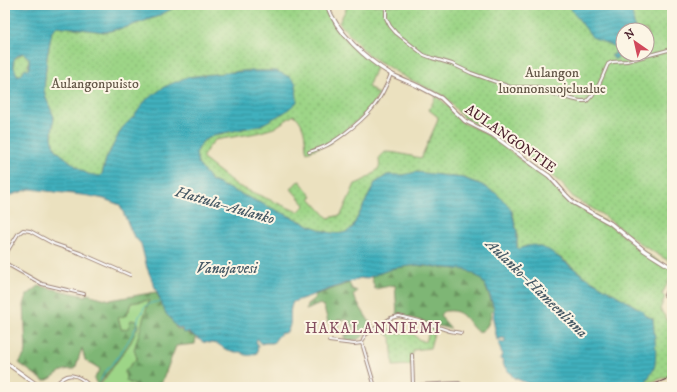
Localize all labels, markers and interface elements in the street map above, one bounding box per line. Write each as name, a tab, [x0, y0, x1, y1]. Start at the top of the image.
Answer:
north arrow	[615, 22, 655, 62]
text: N	[622, 26, 638, 43]
park label: Aulangon luonnonsuojelualue	[498, 64, 606, 98]
park label: Aulangonpuisto	[51, 75, 139, 93]
street label: AULANGONTIE	[461, 101, 560, 177]
water label: Hattula–Aulanko	[172, 182, 277, 229]
water label: Aulanko–Hämeenlinna	[480, 234, 592, 342]
water label: Vanajavesi	[197, 259, 258, 278]
district label: HAKALANNIEMI	[305, 319, 441, 338]

